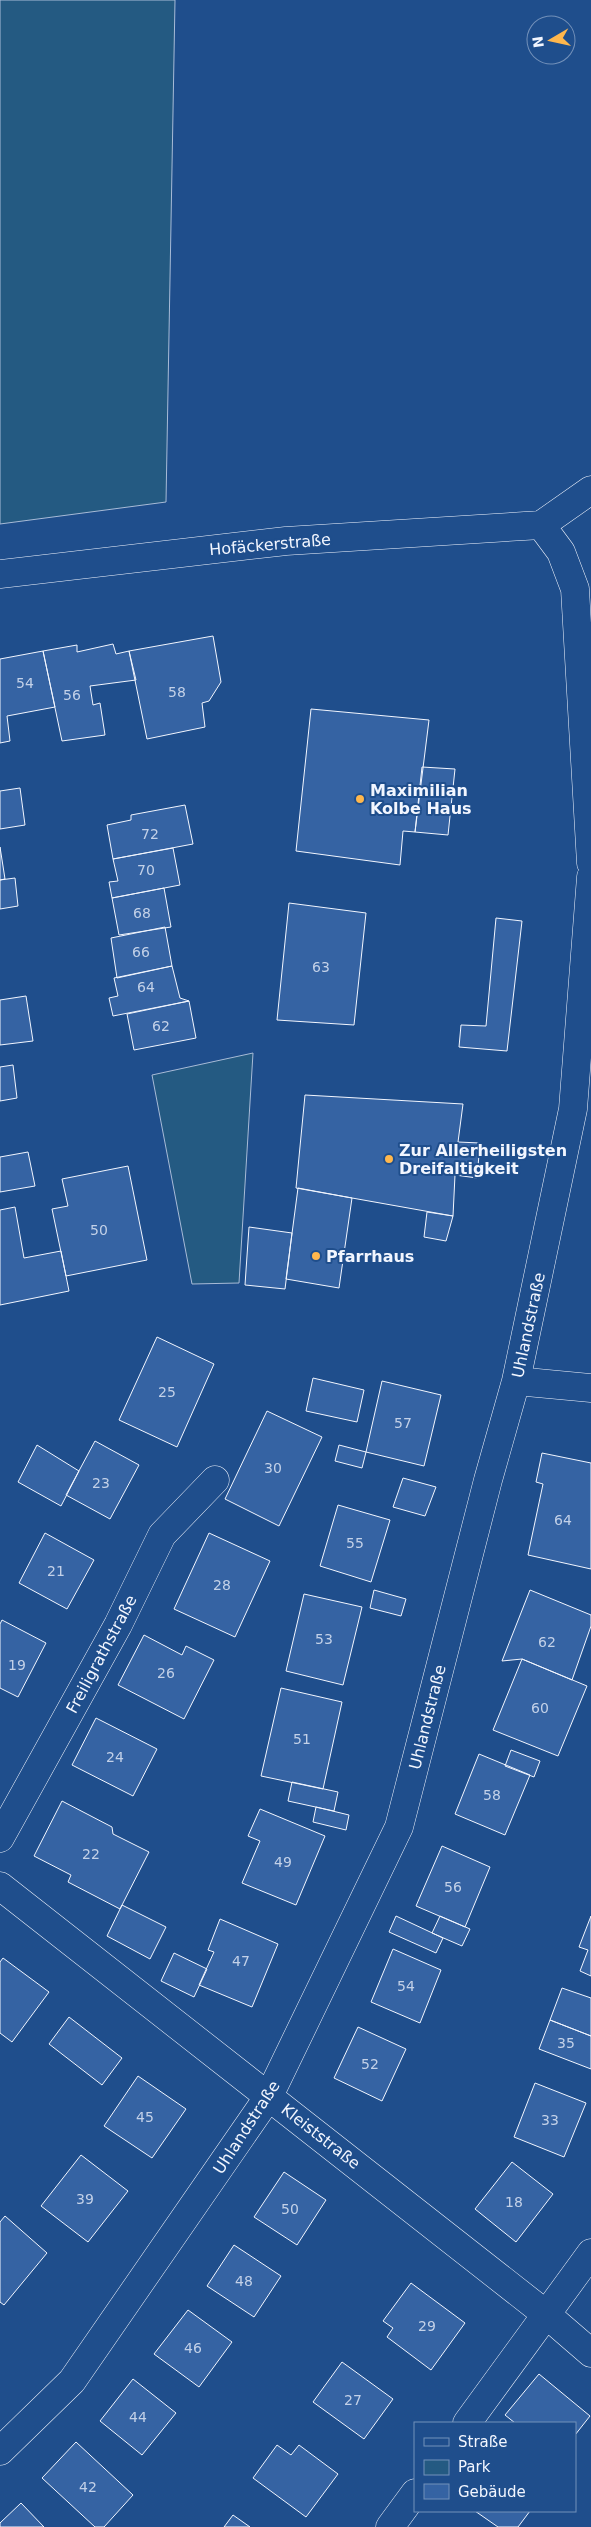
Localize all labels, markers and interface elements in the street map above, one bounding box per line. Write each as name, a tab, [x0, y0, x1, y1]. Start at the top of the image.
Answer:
north arrow	[526, 15, 576, 65]
text: N	[529, 35, 547, 49]
street label: Hofäckerstraße	[208, 530, 332, 559]
house number: 54	[16, 675, 34, 691]
house number: 58	[168, 684, 186, 700]
house number: 56	[63, 687, 81, 703]
place label: Maximilian Kolbe Haus	[370, 781, 472, 818]
marker: Maximilian Kolbe Haus	[354, 793, 366, 805]
house number: 72	[141, 826, 159, 842]
house number: 70	[137, 862, 155, 878]
house number: 68	[133, 905, 151, 921]
house number: 66	[132, 944, 150, 960]
house number: 63	[312, 959, 330, 975]
house number: 64	[137, 979, 155, 995]
house number: 62	[152, 1018, 170, 1034]
place label: Zur Allerheiligsten Dreifaltigkeit	[399, 1141, 567, 1178]
marker: Zur Allerheiligsten Dreifaltigkeit	[383, 1153, 395, 1165]
house number: 50	[90, 1222, 108, 1238]
place label: Pfarrhaus	[326, 1247, 414, 1266]
marker: Pfarrhaus	[310, 1250, 322, 1262]
street label: Uhlandstraße	[508, 1271, 549, 1380]
house number: 25	[158, 1384, 176, 1400]
house number: 57	[394, 1415, 412, 1431]
house number: 30	[264, 1460, 282, 1476]
house number: 23	[92, 1475, 110, 1491]
house number: 64	[554, 1512, 572, 1528]
house number: 55	[346, 1535, 364, 1551]
house number: 21	[47, 1563, 65, 1579]
house number: 28	[213, 1577, 231, 1593]
street label: Freiligrathstraße	[62, 1592, 141, 1717]
house number: 53	[315, 1631, 333, 1647]
house number: 62	[538, 1634, 556, 1650]
house number: 19	[8, 1657, 26, 1673]
street label: Uhlandstraße	[405, 1663, 450, 1771]
house number: 26	[157, 1665, 175, 1681]
house number: 60	[531, 1700, 549, 1716]
house number: 51	[293, 1731, 311, 1747]
house number: 24	[106, 1749, 124, 1765]
house number: 58	[483, 1787, 501, 1803]
house number: 22	[82, 1846, 100, 1862]
house number: 49	[274, 1854, 292, 1870]
house number: 56	[444, 1879, 462, 1895]
house number: 47	[232, 1953, 250, 1969]
house number: 54	[397, 1978, 415, 1994]
house number: 35	[557, 2035, 575, 2051]
house number: 52	[361, 2056, 379, 2072]
street label: Uhlandstraße	[209, 2077, 284, 2177]
street label: Kleiststraße	[278, 2100, 364, 2173]
house number: 45	[136, 2109, 154, 2125]
house number: 33	[541, 2112, 559, 2128]
house number: 39	[76, 2191, 94, 2207]
house number: 18	[505, 2194, 523, 2210]
house number: 50	[281, 2201, 299, 2217]
house number: 48	[235, 2273, 253, 2289]
house number: 29	[418, 2318, 436, 2334]
house number: 46	[184, 2340, 202, 2356]
house number: 27	[344, 2392, 362, 2408]
house number: 44	[129, 2409, 147, 2425]
legend	[414, 2422, 576, 2512]
text: Straße	[458, 2433, 507, 2451]
text: Park	[458, 2458, 491, 2476]
house number: 42	[79, 2479, 97, 2495]
text: Gebäude	[458, 2483, 526, 2501]

